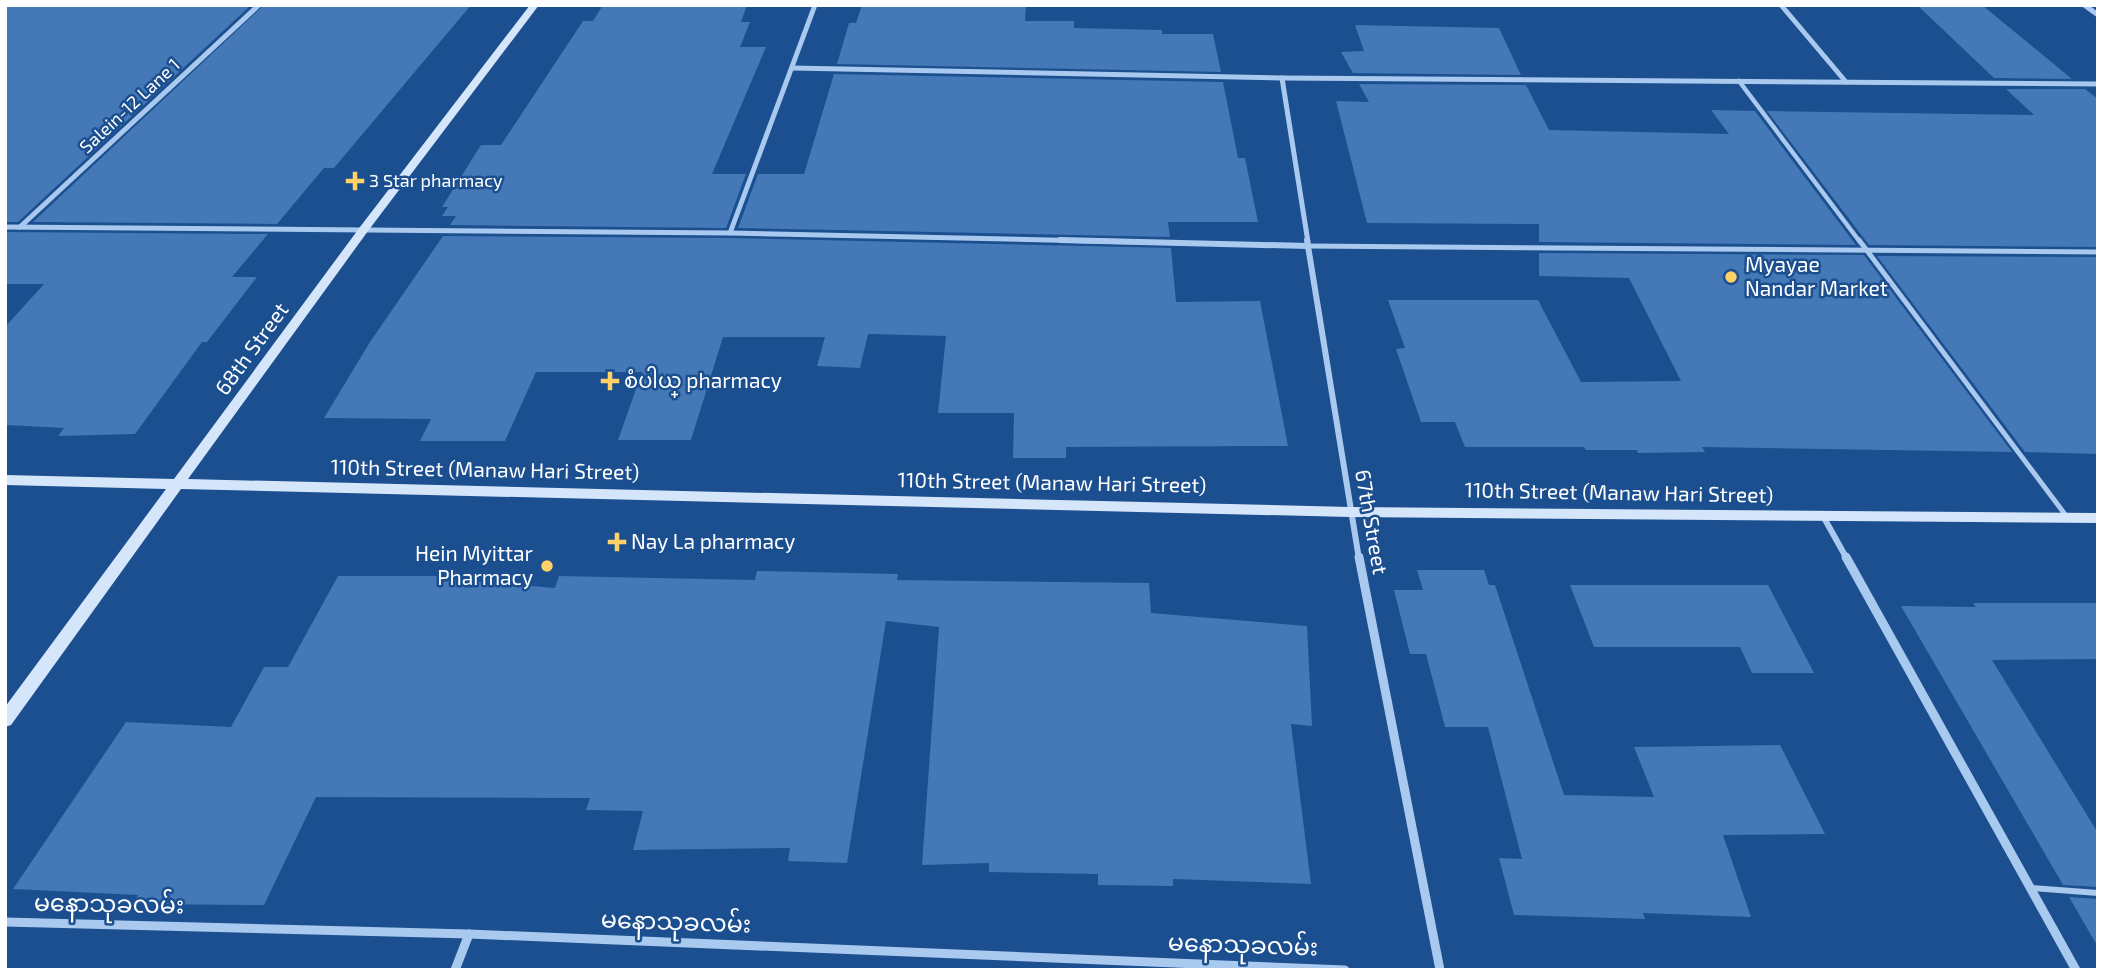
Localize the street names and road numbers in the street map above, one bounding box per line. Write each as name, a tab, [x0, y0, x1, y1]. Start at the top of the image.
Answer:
street label: Salein-12 Lane 1	[75, 53, 184, 157]
street label: 68th Street	[209, 297, 293, 399]
street label: 110th Street (Manaw Hari Street)	[331, 453, 640, 484]
street label: 110th Street (Manaw Hari Street)	[898, 466, 1207, 497]
street label: 67th Street	[1351, 467, 1394, 576]
street label: 110th Street (Manaw Hari Street)	[1465, 476, 1774, 507]
street label: မနောသုခလမ်း	[33, 887, 185, 924]
street label: မနောသုခလမ်း	[600, 903, 752, 944]
street label: မနောသုခလမ်း	[1167, 926, 1319, 967]

